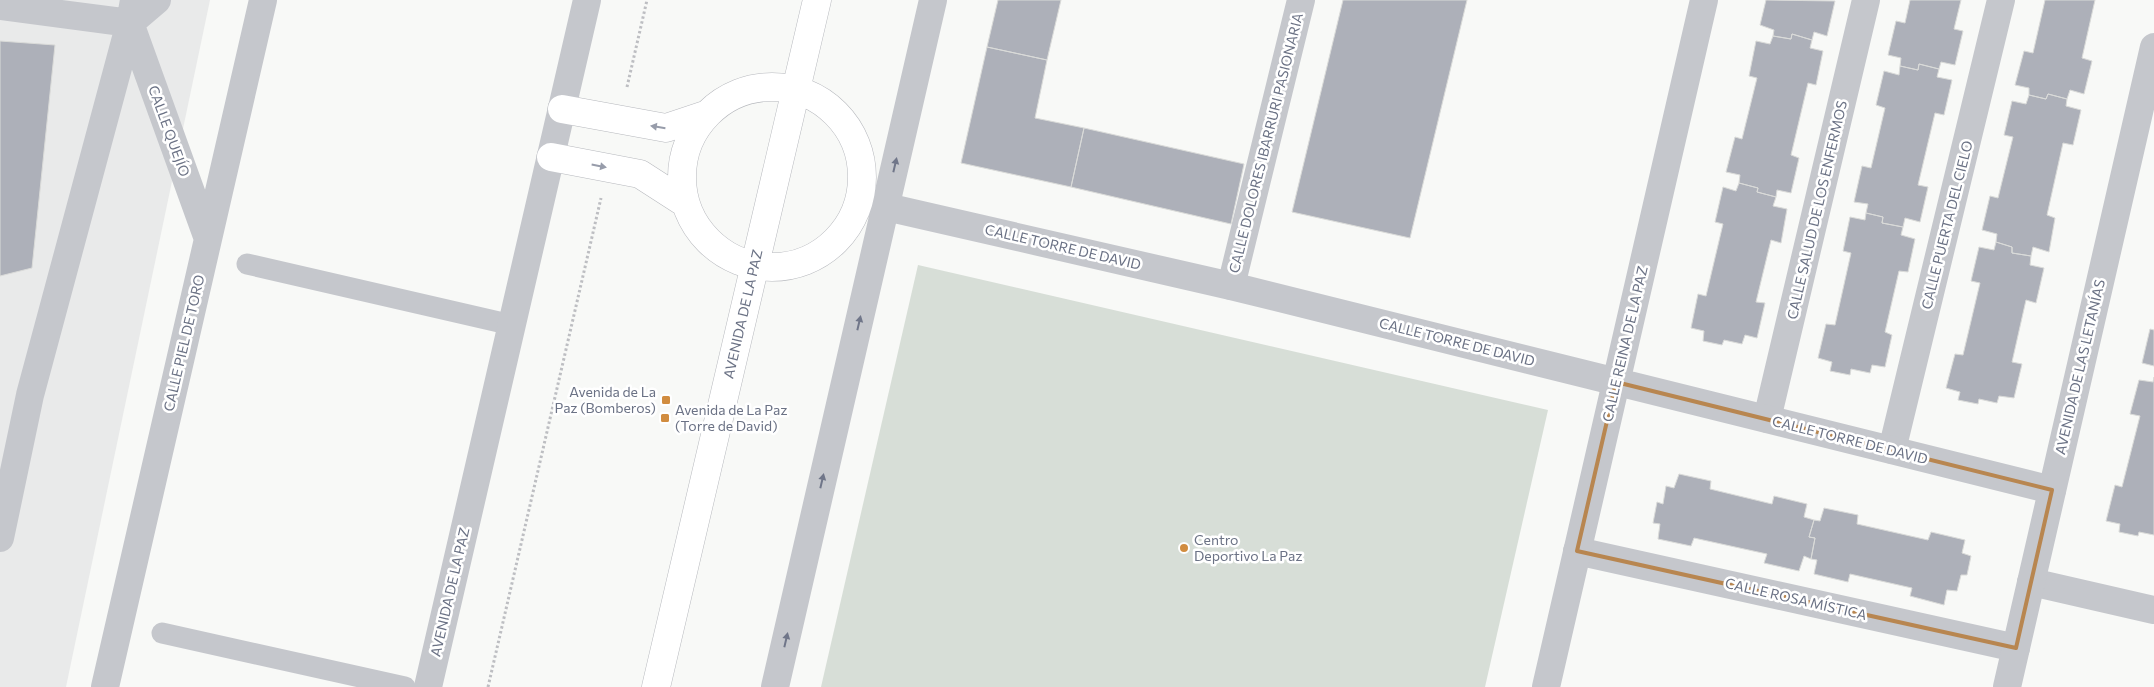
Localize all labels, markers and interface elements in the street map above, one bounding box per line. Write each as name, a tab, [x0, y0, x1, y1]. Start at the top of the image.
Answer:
street label: CALLE DOLORES IBARRURI PASIONARIA	[1225, 11, 1306, 275]
street label: CALLE QUEJÍO	[145, 83, 194, 179]
street label: CALLE SALUD DE LOS ENFERMOS	[1783, 99, 1850, 321]
one-way arrow	[650, 122, 666, 130]
street label: CALLE PUERTA DEL CIELO	[1917, 139, 1976, 311]
one-way arrow	[891, 157, 899, 172]
one-way arrow	[592, 163, 608, 171]
street label: CALLE TORRE DE DAVID	[983, 220, 1143, 273]
street label: AVENIDA DE LA PAZ	[719, 248, 766, 380]
street label: CALLE REINA DE LA PAZ	[1598, 264, 1651, 424]
street label: CALLE PIEL DE TORO	[160, 273, 208, 413]
street label: AVENIDA DE LAS LETANÍAS	[2051, 278, 2108, 456]
street label: CALLE TORRE DE DAVID	[1378, 314, 1537, 369]
one-way arrow	[855, 315, 863, 330]
place label: Avenida de La Paz (Bomberos)	[554, 383, 656, 416]
marker: Avenida de La Paz (Bomberos)	[660, 394, 672, 406]
place label: Avenida de La Paz (Torre de David)	[675, 401, 787, 434]
marker: Avenida de La Paz (Torre de David)	[659, 412, 671, 424]
street label: CALLE TORRE DE DAVID	[1771, 412, 1930, 467]
one-way arrow	[818, 474, 826, 489]
street label: AVENIDA DE LA PAZ	[426, 526, 473, 658]
place label: Centro Deportivo La Paz	[1194, 531, 1302, 564]
marker: Centro Deportivo La Paz	[1178, 542, 1190, 554]
street label: CALLE ROSA MÍSTICA	[1724, 574, 1869, 623]
one-way arrow	[782, 631, 790, 647]

